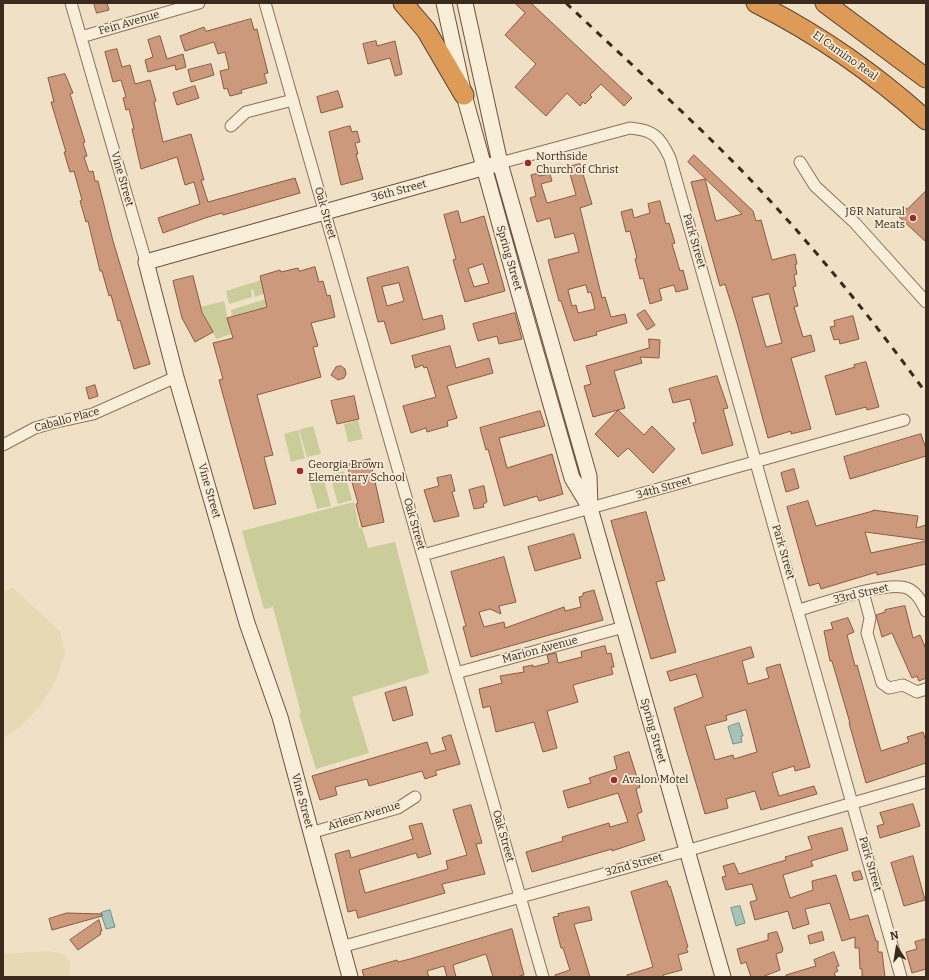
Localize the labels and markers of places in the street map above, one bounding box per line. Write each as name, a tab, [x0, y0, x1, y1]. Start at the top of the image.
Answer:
place label: Northside Church of Christ	[536, 150, 619, 176]
marker: Northside Church of Christ	[523, 158, 533, 168]
place label: J&R Natural Meats	[845, 205, 905, 231]
marker: J&R Natural Meats	[908, 213, 918, 223]
place label: Georgia Brown Elementary School	[308, 458, 405, 484]
marker: Georgia Brown Elementary School	[295, 466, 305, 476]
place label: Avalon Motel	[622, 773, 688, 787]
marker: Avalon Motel	[609, 775, 619, 785]

